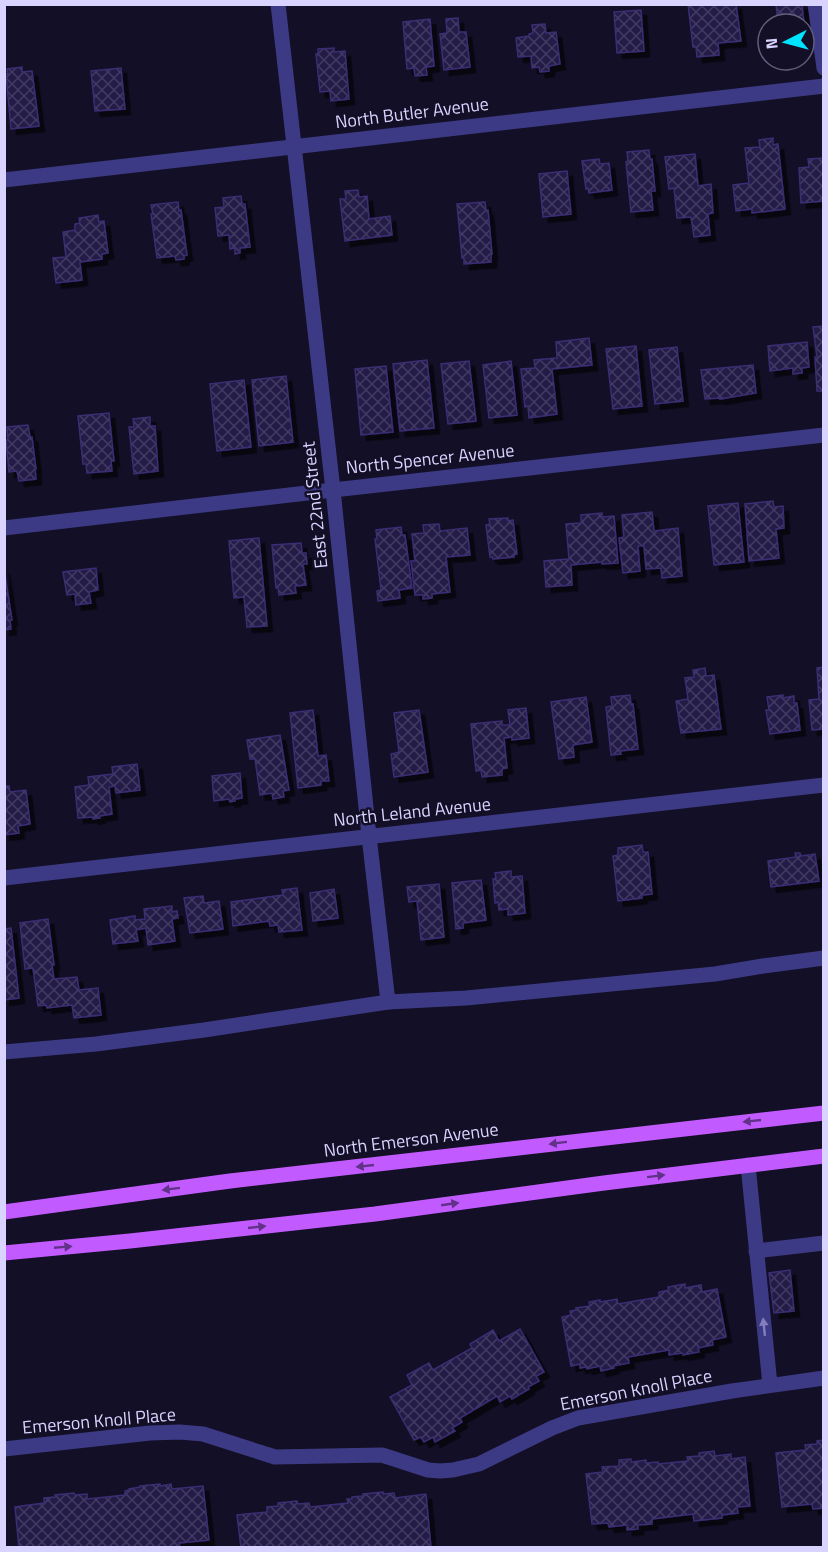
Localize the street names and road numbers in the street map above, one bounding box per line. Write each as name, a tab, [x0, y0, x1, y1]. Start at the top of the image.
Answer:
street label: North Butler Avenue	[334, 90, 490, 135]
street label: North Spencer Avenue	[344, 436, 515, 481]
street label: East 22nd Street	[294, 440, 335, 570]
street label: North Leland Avenue	[332, 790, 492, 833]
street label: North Emerson Avenue	[322, 1115, 500, 1164]
street label: Emerson Knoll Place	[558, 1362, 714, 1417]
street label: Emerson Knoll Place	[21, 1400, 177, 1441]

